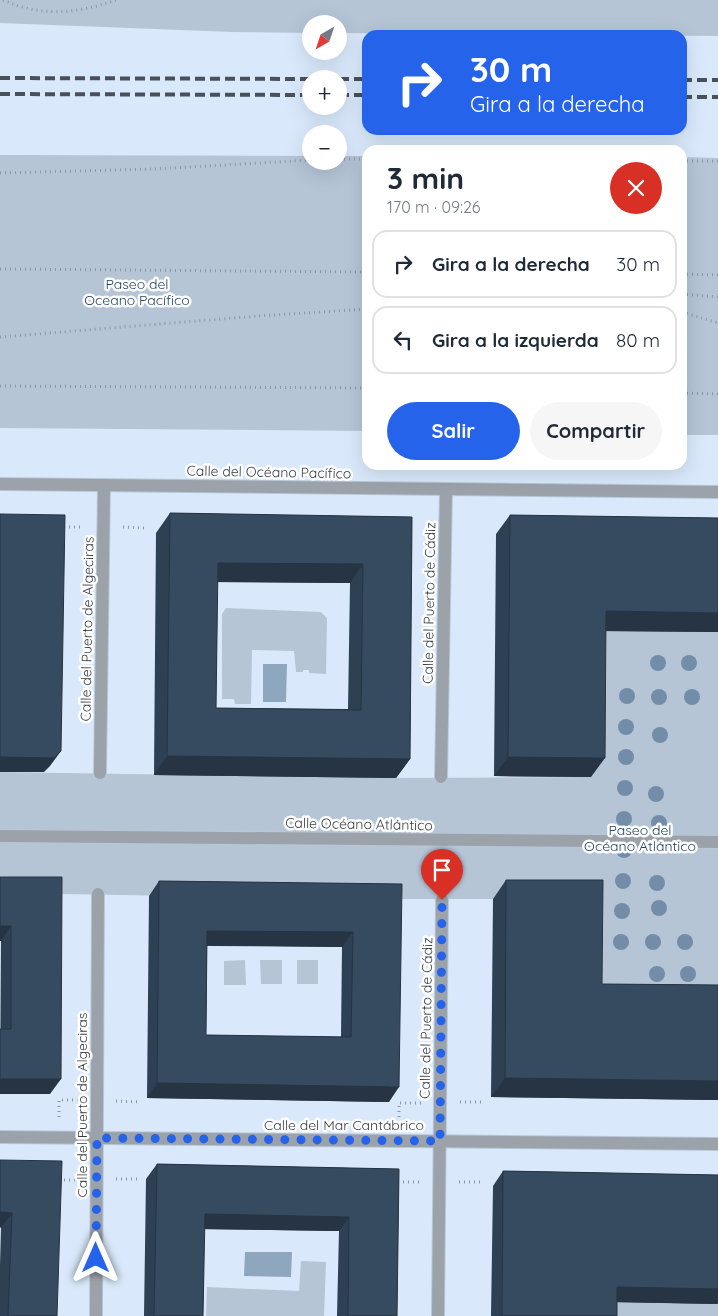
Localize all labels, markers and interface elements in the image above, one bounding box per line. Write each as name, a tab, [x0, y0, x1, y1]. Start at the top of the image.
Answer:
north arrow	[302, 15, 348, 60]
map controls	[302, 15, 347, 170]
text: 30 m	[470, 47, 552, 91]
icon: right	[387, 50, 452, 115]
button: +	[302, 70, 347, 115]
text: Gira a la derecha	[470, 90, 645, 118]
button: −	[302, 125, 347, 170]
text: 3 min	[387, 159, 464, 197]
button: close	[610, 162, 662, 214]
text: 170 m · 09:26	[387, 197, 480, 217]
icon: right	[389, 250, 417, 278]
text: Gira a la derecha	[432, 252, 590, 276]
text: 30 m	[616, 252, 660, 276]
park label: Paseo del Oceano Pacífico	[84, 275, 190, 309]
icon: left	[389, 326, 417, 354]
text: Gira a la izquierda	[432, 328, 599, 352]
text: 80 m	[616, 328, 660, 352]
button: Salir	[387, 402, 520, 460]
button: Compartir	[530, 402, 662, 460]
street label: Calle del Océano Pacífico	[186, 462, 352, 482]
street label: Calle del Puerto de Cádiz	[419, 522, 439, 684]
street label: Calle del Puerto de Algeciras	[76, 536, 98, 722]
street label: Calle Océano Atlántico	[285, 814, 433, 834]
park label: Paseo del Océano Atlántico	[584, 821, 696, 855]
pin	[421, 849, 463, 900]
icon: arrive	[428, 856, 456, 884]
street label: Calle del Puerto de Cádiz	[416, 937, 436, 1099]
street label: Calle del Puerto de Algeciras	[73, 1013, 91, 1197]
street label: Calle del Mar Cantábrico	[264, 1116, 424, 1134]
position arrow	[69, 1231, 121, 1283]

